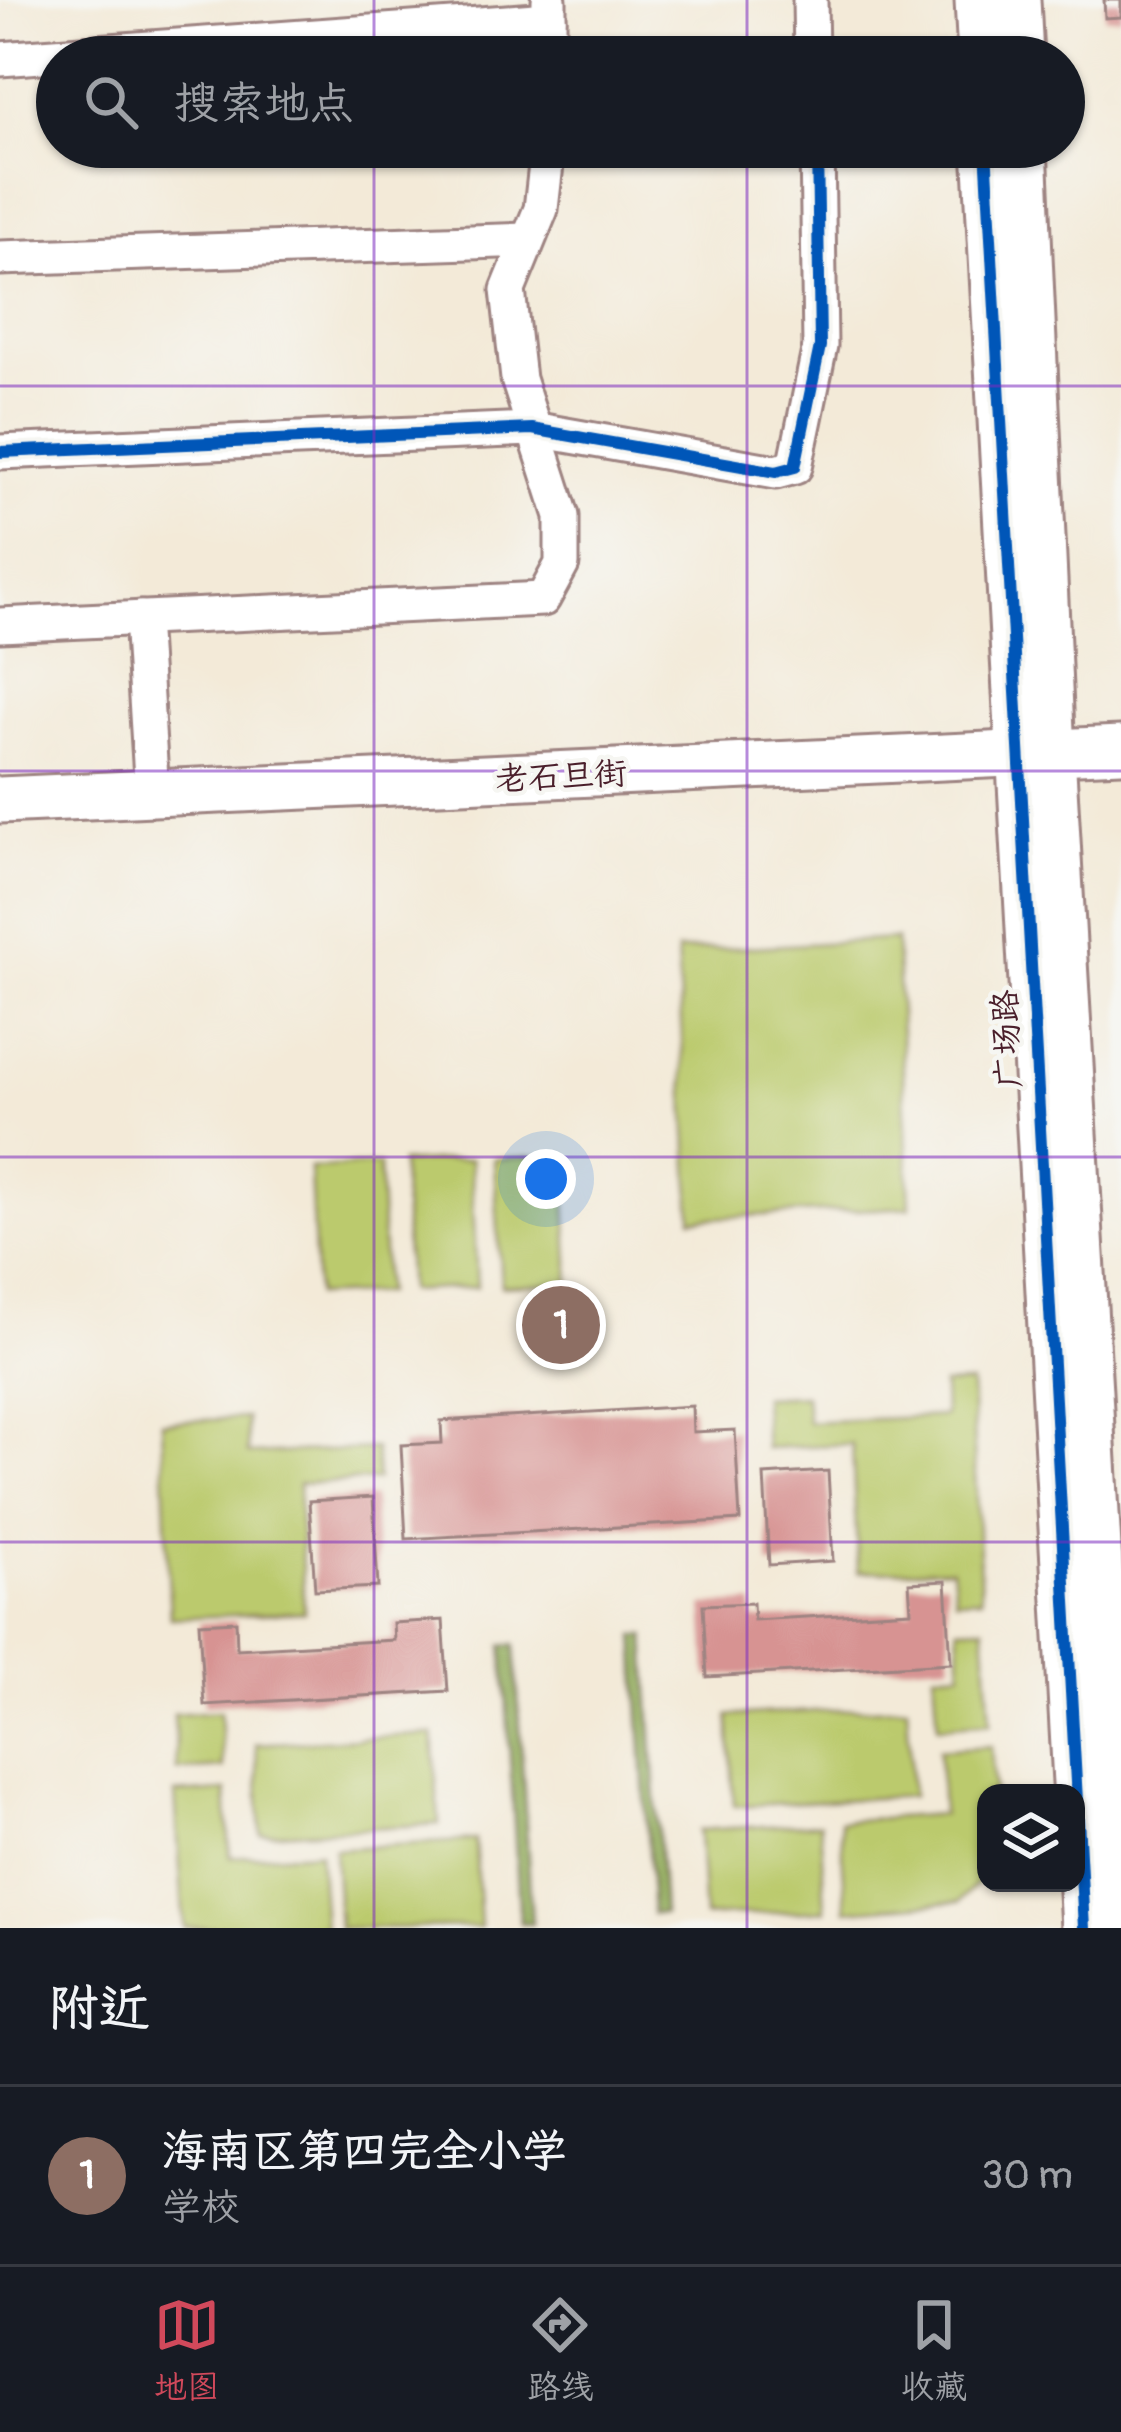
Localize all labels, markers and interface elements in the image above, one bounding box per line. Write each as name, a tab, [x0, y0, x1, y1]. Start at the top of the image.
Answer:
search box	[36, 36, 1085, 168]
icon: search	[78, 69, 144, 135]
text: 搜索地点	[174, 76, 354, 132]
street label: 老石旦街	[494, 753, 628, 800]
street label: 广场路	[984, 988, 1031, 1089]
your location	[516, 1149, 576, 1209]
pin: 1	[522, 1280, 600, 1370]
map controls	[977, 1784, 1085, 1892]
button: layers	[977, 1784, 1085, 1892]
text: 附近	[48, 1977, 150, 2041]
text: 海南区第四完全小学	[162, 2124, 567, 2180]
text: 1	[79, 2151, 95, 2200]
text: 30 m	[982, 2151, 1073, 2200]
text: 学校	[162, 2183, 240, 2232]
tab: 地图	[154, 2292, 220, 2408]
tab: 路线	[527, 2292, 593, 2408]
tab: 收藏	[901, 2292, 967, 2408]

